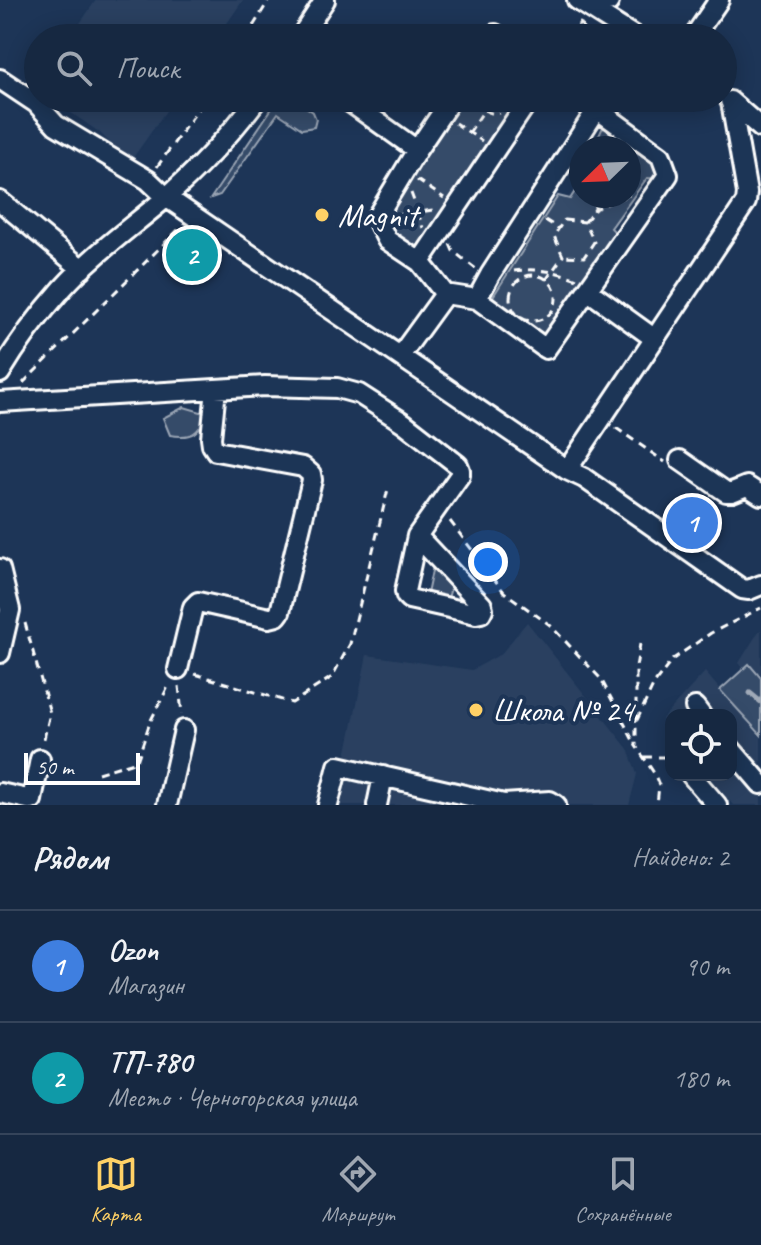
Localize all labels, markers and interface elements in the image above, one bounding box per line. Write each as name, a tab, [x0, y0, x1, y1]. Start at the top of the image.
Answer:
search box	[24, 24, 737, 112]
icon: search	[52, 46, 96, 90]
text: Поиск	[116, 49, 179, 87]
north arrow	[569, 136, 641, 208]
place label: Magnit	[338, 195, 422, 236]
marker: Magnit	[313, 206, 331, 224]
pin: 2	[166, 225, 218, 285]
pin: 1	[666, 493, 718, 553]
your location	[468, 542, 508, 582]
place label: Школа № 24	[492, 690, 637, 731]
marker: Школа № 24	[467, 701, 485, 719]
map controls	[665, 709, 737, 781]
button: locate	[665, 709, 737, 781]
scale bar	[24, 749, 140, 785]
text: 50 m	[36, 753, 73, 781]
text: Рядом	[32, 836, 108, 879]
text: Найдено: 2	[632, 841, 729, 874]
text: Ozon	[108, 931, 158, 969]
text: 1	[52, 950, 64, 983]
text: 90 m	[685, 950, 729, 983]
text: Магазин	[108, 969, 184, 1002]
text: ТП-780	[108, 1043, 192, 1081]
text: 2	[52, 1062, 64, 1095]
text: 180 m	[673, 1062, 729, 1095]
text: Место · Черногорская улица	[108, 1081, 357, 1114]
tab: Карта	[90, 1152, 141, 1228]
tab: Маршрут	[322, 1152, 394, 1228]
tab: Сохранённые	[575, 1152, 671, 1228]

